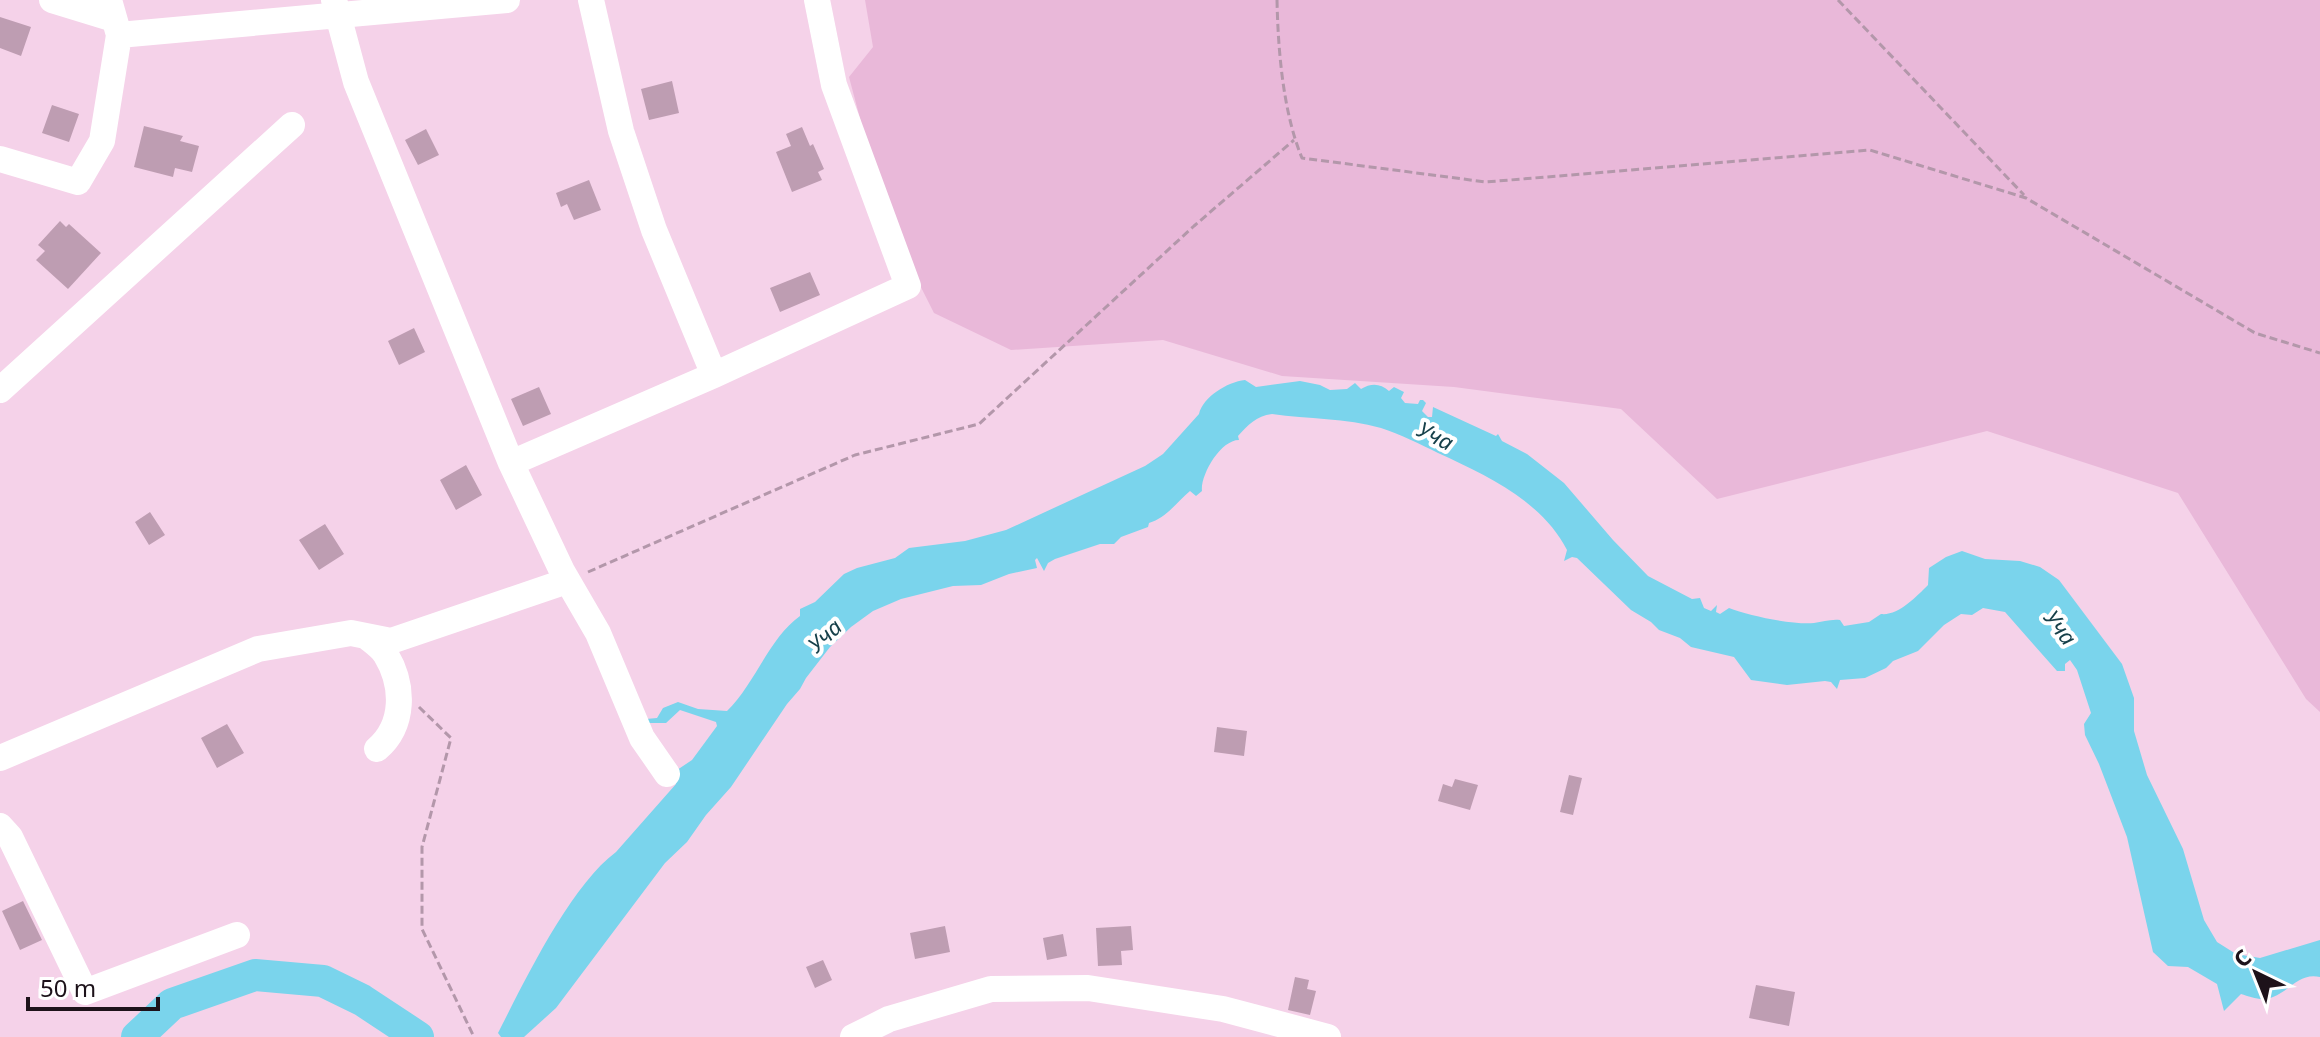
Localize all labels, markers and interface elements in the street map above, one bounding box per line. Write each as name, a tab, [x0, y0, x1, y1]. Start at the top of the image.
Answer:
water label: Уча	[1413, 413, 1459, 457]
water label: Уча	[2038, 603, 2084, 651]
water label: Уча	[800, 612, 848, 658]
north arrow	[2216, 933, 2296, 1013]
text: С	[2226, 942, 2257, 973]
scale bar	[28, 961, 158, 1011]
text: 50 m	[40, 971, 96, 1004]

